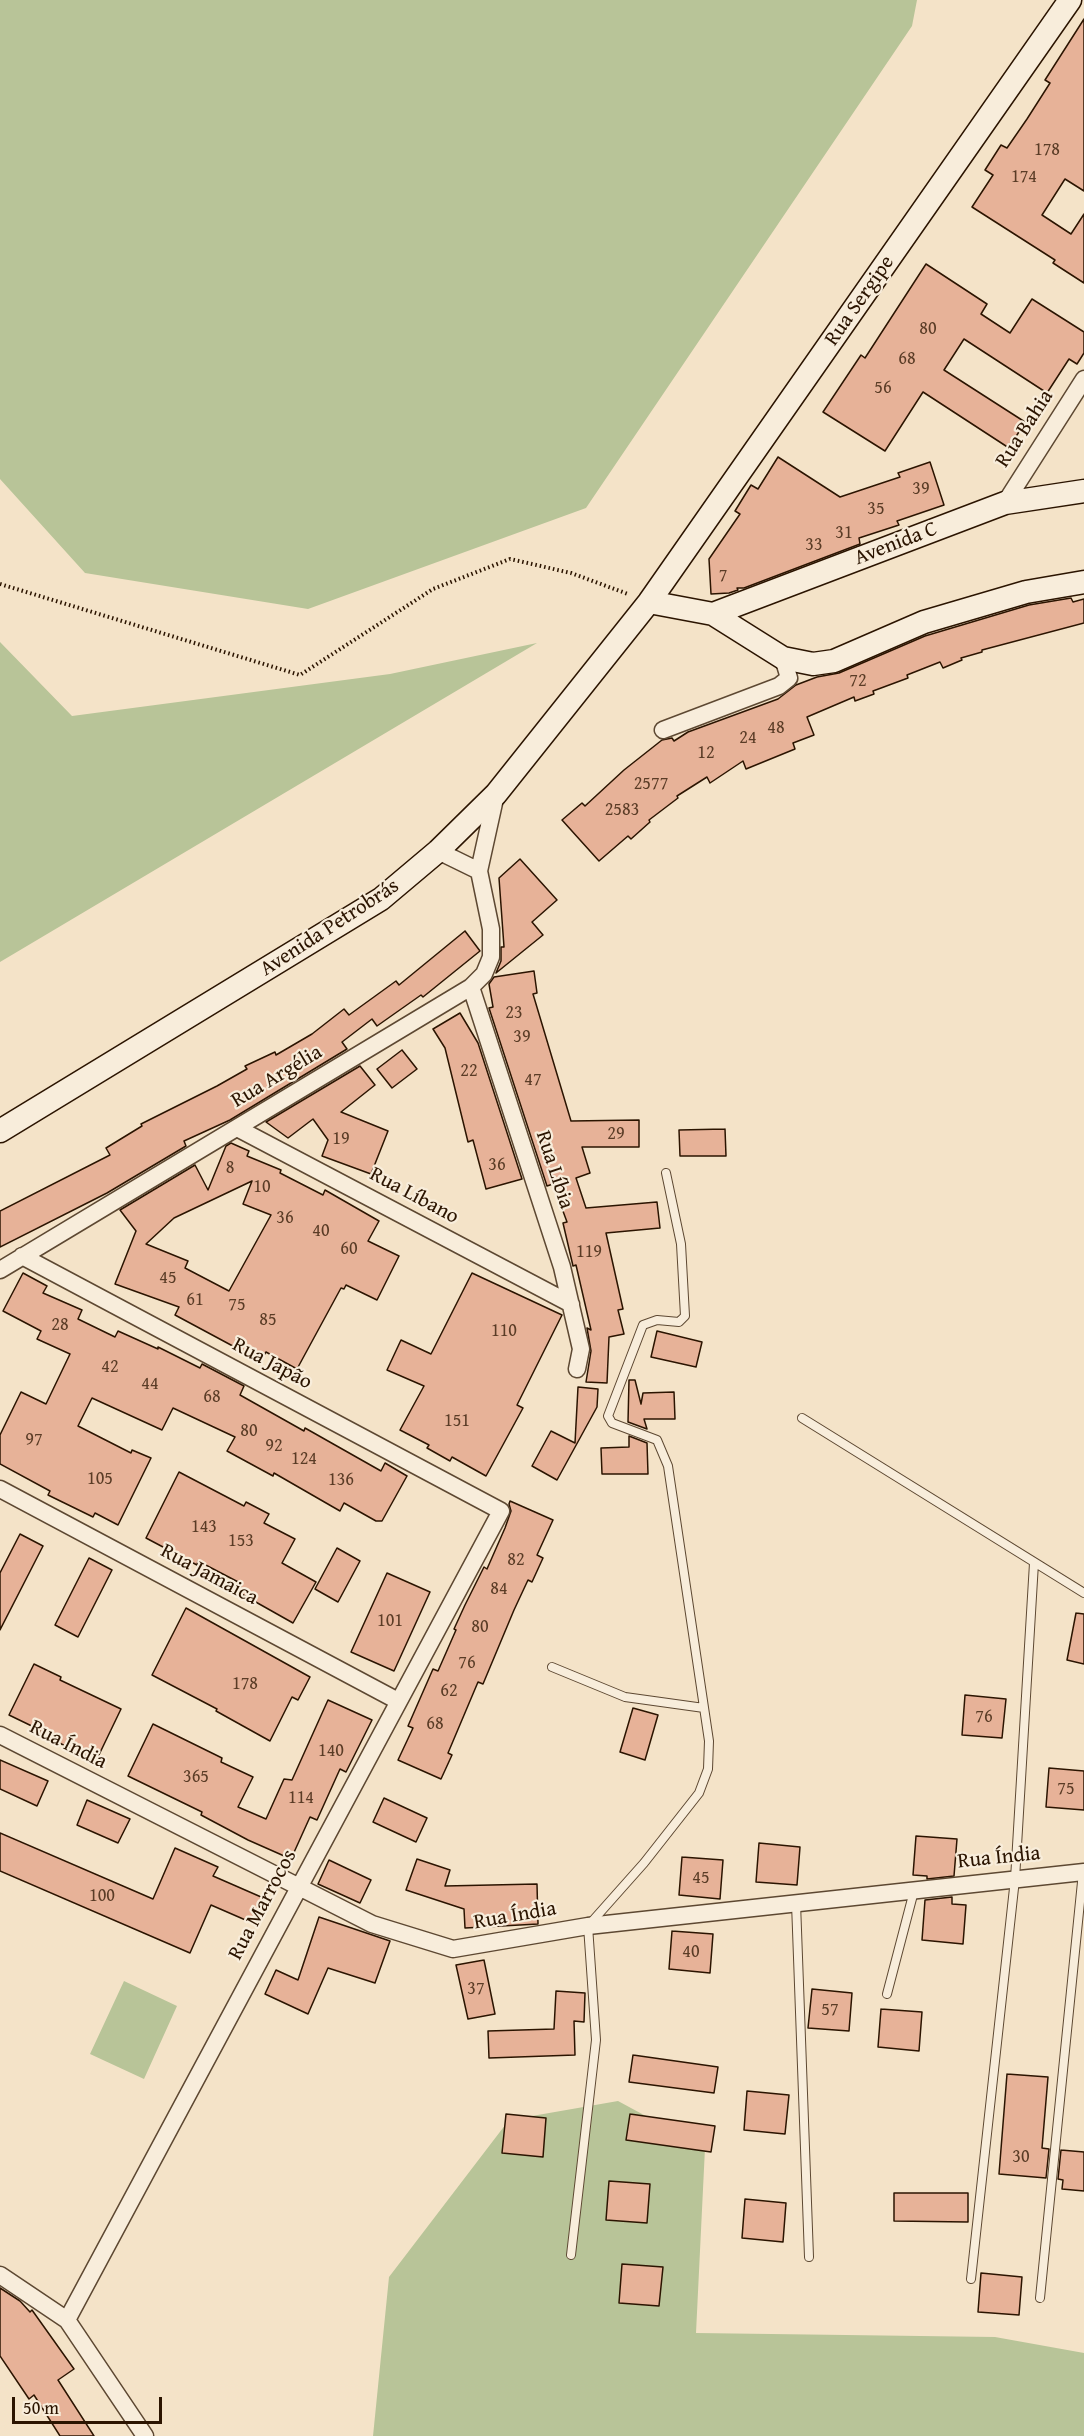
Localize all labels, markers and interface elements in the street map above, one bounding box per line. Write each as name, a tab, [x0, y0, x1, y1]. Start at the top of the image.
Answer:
house number: 178	[1034, 139, 1060, 161]
house number: 174	[1011, 166, 1037, 188]
street label: Rua Sergipe	[820, 251, 900, 351]
house number: 80	[919, 318, 937, 340]
house number: 68	[898, 348, 916, 370]
house number: 56	[874, 377, 892, 399]
street label: Rua Bahia	[991, 385, 1059, 473]
house number: 39	[912, 478, 930, 500]
house number: 35	[867, 498, 885, 520]
street label: Avenida C	[851, 517, 941, 571]
house number: 31	[835, 522, 853, 544]
house number: 33	[805, 534, 823, 556]
house number: 7	[719, 565, 727, 587]
house number: 72	[849, 670, 867, 692]
house number: 48	[767, 717, 785, 739]
house number: 24	[739, 727, 757, 749]
house number: 12	[697, 742, 715, 764]
house number: 2577	[634, 773, 668, 795]
house number: 2583	[605, 799, 639, 821]
street label: Avenida Petrobrás	[256, 874, 404, 982]
house number: 23	[505, 1002, 523, 1024]
house number: 39	[513, 1026, 531, 1048]
street label: Rua Argélia	[227, 1040, 327, 1114]
house number: 22	[460, 1060, 478, 1082]
house number: 47	[524, 1069, 542, 1091]
house number: 29	[607, 1123, 625, 1145]
house number: 19	[332, 1128, 350, 1150]
street label: Rua Líbia	[530, 1128, 578, 1212]
house number: 36	[488, 1154, 506, 1176]
house number: 8	[226, 1157, 234, 1179]
street label: Rua Líbano	[365, 1162, 463, 1230]
house number: 10	[253, 1176, 271, 1198]
house number: 36	[276, 1207, 294, 1229]
house number: 40	[312, 1220, 330, 1242]
house number: 60	[340, 1238, 358, 1260]
house number: 119	[576, 1241, 602, 1263]
house number: 45	[159, 1267, 177, 1289]
house number: 61	[186, 1289, 204, 1311]
house number: 75	[228, 1294, 246, 1316]
house number: 85	[259, 1309, 277, 1331]
house number: 28	[51, 1314, 69, 1336]
house number: 110	[491, 1320, 517, 1342]
street label: Rua Japão	[228, 1333, 316, 1395]
house number: 42	[101, 1356, 119, 1378]
house number: 44	[141, 1373, 159, 1395]
house number: 68	[203, 1386, 221, 1408]
house number: 151	[444, 1410, 470, 1432]
house number: 80	[240, 1420, 258, 1442]
house number: 97	[25, 1429, 43, 1451]
house number: 92	[265, 1435, 283, 1457]
house number: 124	[291, 1448, 317, 1470]
house number: 105	[87, 1468, 113, 1490]
house number: 136	[328, 1469, 354, 1491]
house number: 143	[191, 1516, 217, 1538]
house number: 153	[228, 1530, 254, 1552]
street label: Rua Jamaica	[156, 1539, 262, 1611]
house number: 82	[507, 1549, 525, 1571]
house number: 84	[490, 1578, 508, 1600]
house number: 101	[377, 1610, 403, 1632]
house number: 80	[471, 1616, 489, 1638]
house number: 76	[458, 1652, 476, 1674]
house number: 178	[232, 1673, 258, 1695]
house number: 62	[440, 1680, 458, 1702]
house number: 76	[975, 1706, 993, 1728]
house number: 68	[426, 1713, 444, 1735]
street label: Rua Índia	[25, 1715, 111, 1775]
house number: 140	[318, 1740, 344, 1762]
house number: 365	[183, 1766, 209, 1788]
house number: 75	[1057, 1778, 1075, 1800]
house number: 114	[288, 1787, 314, 1809]
street label: Rua Índia	[956, 1841, 1042, 1875]
street label: Rua Marrocos	[223, 1846, 303, 1964]
house number: 45	[692, 1867, 710, 1889]
house number: 100	[89, 1885, 115, 1907]
street label: Rua Índia	[472, 1896, 558, 1936]
house number: 40	[682, 1941, 700, 1963]
house number: 37	[467, 1978, 485, 2000]
house number: 57	[821, 1999, 839, 2021]
house number: 30	[1012, 2146, 1030, 2168]
scale bar	[15, 2385, 165, 2423]
text: 50 m	[23, 2394, 59, 2421]

